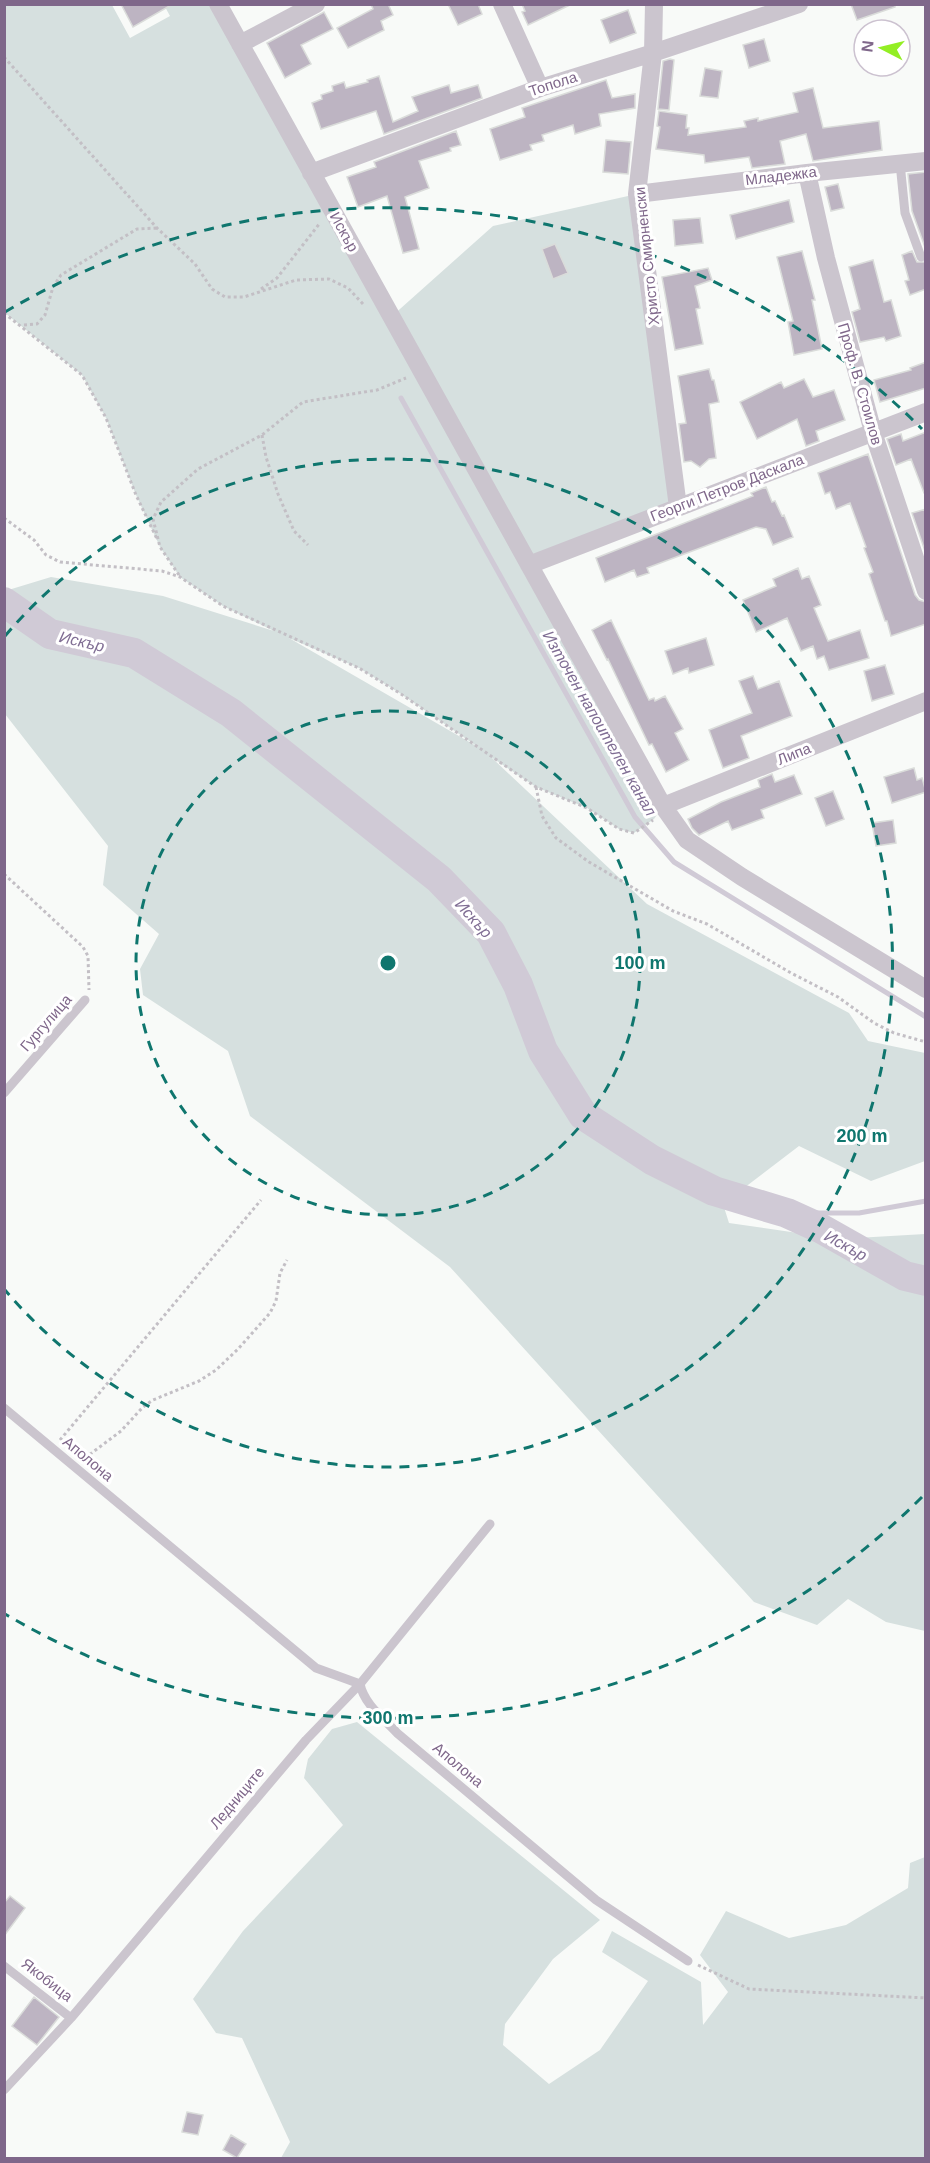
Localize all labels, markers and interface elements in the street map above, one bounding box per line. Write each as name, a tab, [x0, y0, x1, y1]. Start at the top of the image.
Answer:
north arrow	[852, 18, 912, 78]
text: N	[858, 39, 877, 53]
street label: Топола	[527, 68, 580, 99]
street label: Младежка	[744, 163, 818, 188]
street label: Христо Смирненски	[631, 186, 662, 326]
street label: Искър	[327, 209, 362, 254]
street label: Проф. В. Стоилов	[835, 321, 886, 447]
street label: Георги Петров Даскала	[648, 450, 806, 525]
water label: Искър	[58, 628, 106, 655]
water label: Източен напоителен канал	[540, 628, 660, 819]
street label: Липа	[775, 739, 814, 768]
water label: Искър	[452, 896, 495, 941]
centre of rings	[378, 953, 398, 973]
text: 100 m	[614, 953, 666, 973]
street label: Гургулица	[16, 990, 75, 1054]
text: 200 m	[836, 1126, 888, 1146]
water label: Искър	[822, 1227, 870, 1264]
street label: Аполона	[60, 1433, 117, 1485]
text: 300 m	[362, 1708, 414, 1728]
street label: Аполона	[430, 1739, 487, 1791]
street label: Ледниците	[206, 1763, 267, 1832]
street label: Якобица	[19, 1954, 77, 2005]

